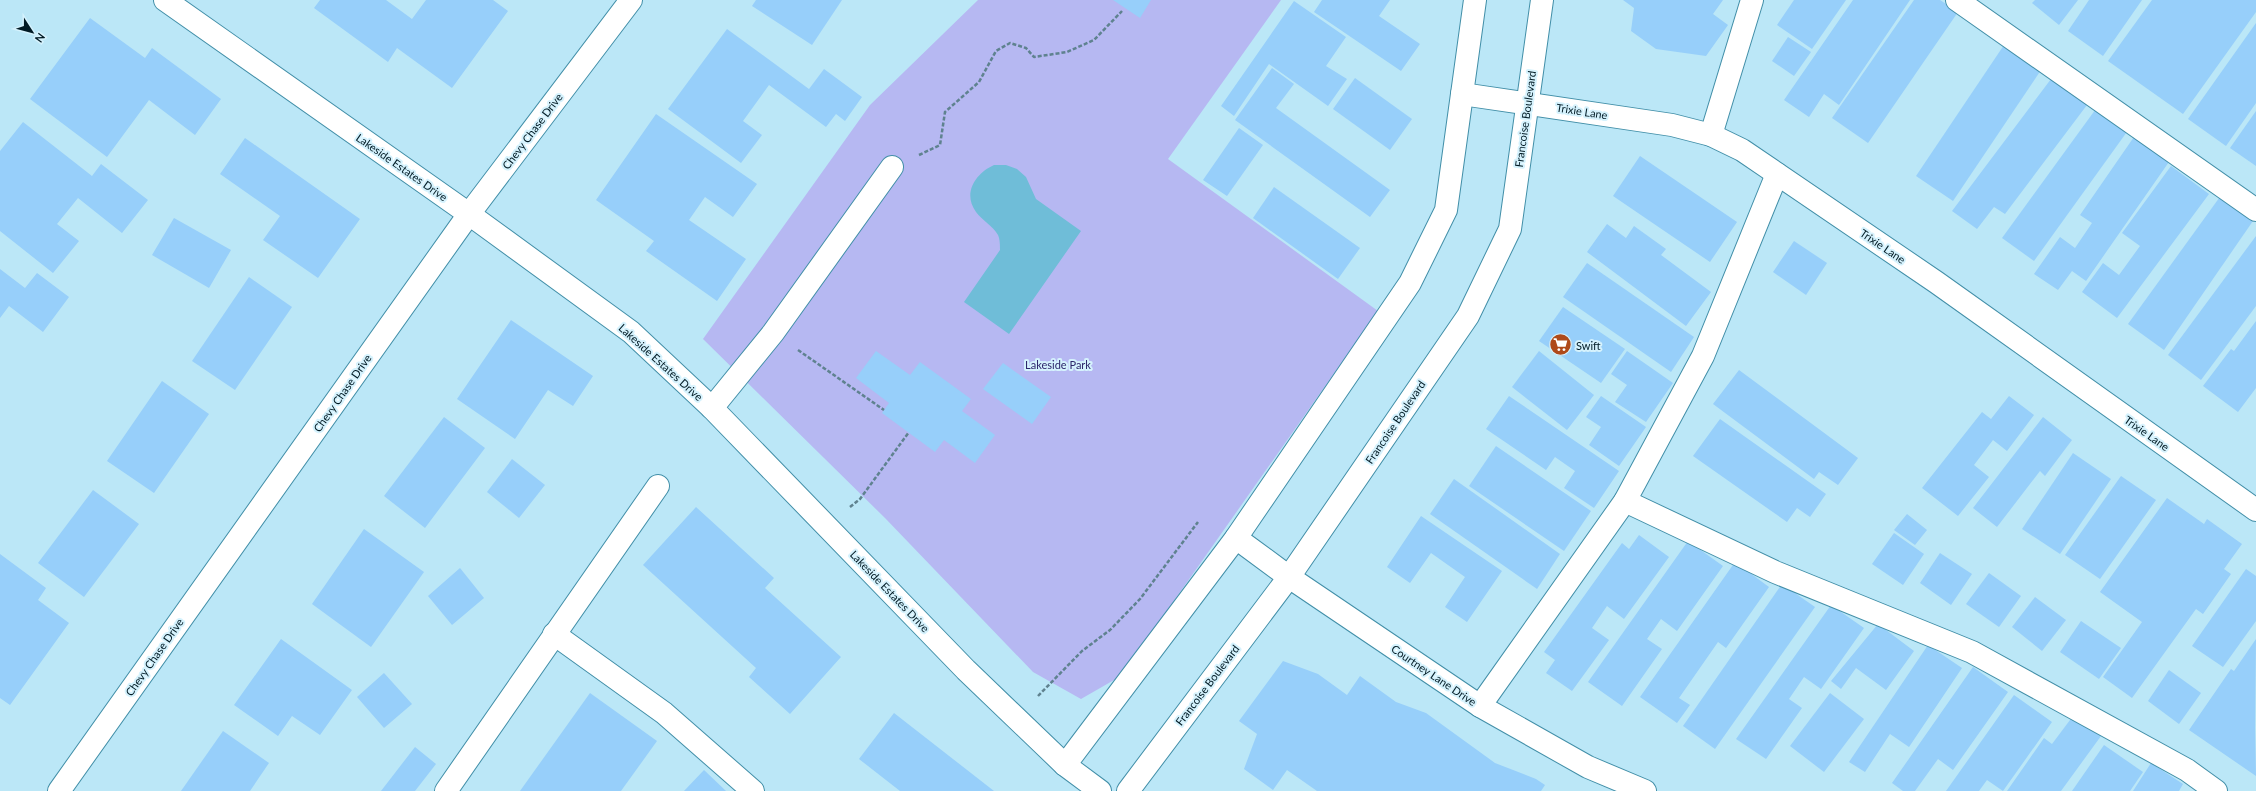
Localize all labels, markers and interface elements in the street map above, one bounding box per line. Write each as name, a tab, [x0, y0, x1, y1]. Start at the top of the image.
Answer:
north arrow	[12, 12, 52, 52]
text: N	[33, 31, 48, 45]
street label: Francoise Boulevard	[1512, 70, 1538, 168]
street label: Chevy Chase Drive	[499, 90, 565, 172]
street label: Trixie Lane	[1555, 101, 1609, 121]
street label: Lakeside Estates Drive	[354, 131, 450, 203]
street label: Trixie Lane	[1858, 226, 1908, 266]
street label: Lakeside Estates Drive	[616, 321, 706, 403]
supermarket icon: Swift	[1547, 332, 1573, 358]
place label: Swift	[1576, 339, 1601, 352]
street label: Chevy Chase Drive	[310, 352, 374, 434]
park label: Lakeside Park	[1025, 358, 1091, 371]
street label: Francoise Boulevard	[1362, 378, 1428, 466]
street label: Trixie Lane	[2122, 413, 2172, 453]
street label: Lakeside Estates Drive	[848, 548, 932, 635]
street label: Chevy Chase Drive	[122, 616, 186, 698]
street label: Francoise Boulevard	[1173, 642, 1241, 728]
street label: Courtney Lane Drive	[1389, 642, 1479, 708]

